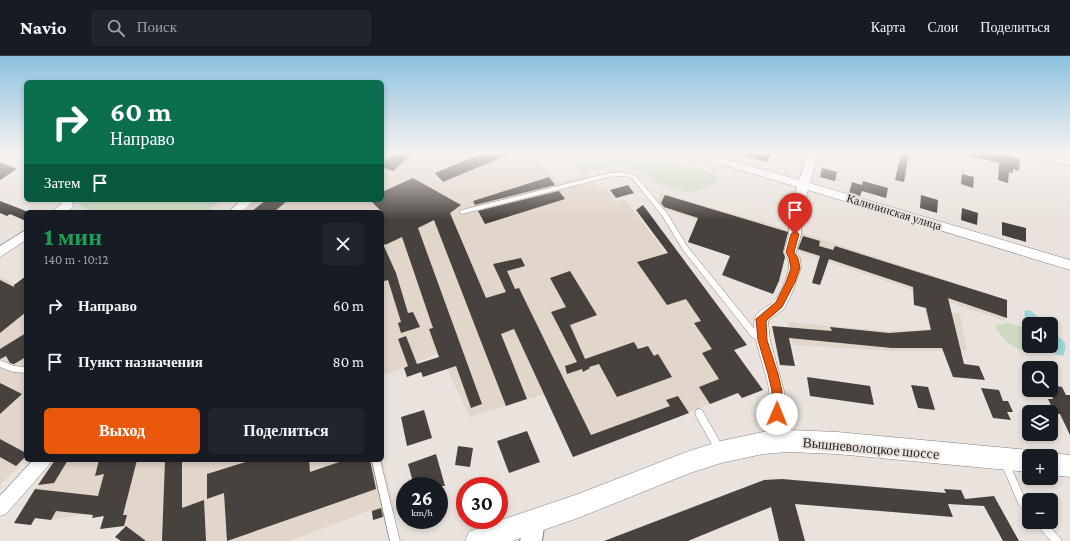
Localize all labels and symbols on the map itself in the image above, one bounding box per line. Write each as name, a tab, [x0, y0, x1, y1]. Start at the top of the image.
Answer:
street label: Калининская улица	[845, 191, 944, 233]
pin	[778, 193, 812, 234]
position arrow	[756, 393, 798, 435]
street label: Вышневолоцкое шоссе	[802, 434, 940, 462]
speed limit sign: 30	[456, 477, 508, 529]

